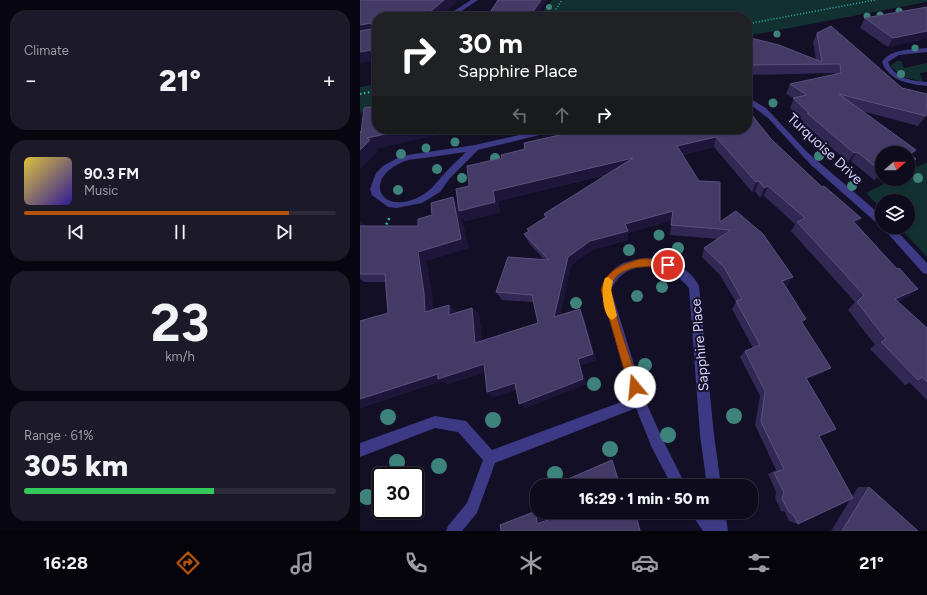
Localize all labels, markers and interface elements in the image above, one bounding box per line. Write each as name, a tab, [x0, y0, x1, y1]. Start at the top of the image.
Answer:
text: 30 m	[458, 26, 523, 60]
icon: right	[392, 28, 444, 80]
text: Climate	[24, 43, 69, 58]
text: Sapphire Place	[458, 60, 577, 82]
text: 21°	[159, 62, 201, 99]
text: −	[24, 67, 38, 94]
text: +	[322, 67, 336, 94]
icon: left	[509, 104, 531, 126]
icon: ahead	[551, 104, 573, 126]
icon: right	[593, 104, 615, 126]
street label: Turquoise Drive	[784, 110, 866, 188]
north arrow	[875, 146, 915, 186]
map controls	[875, 146, 915, 234]
text: 90.3 FM	[84, 165, 139, 183]
text: Music	[84, 183, 118, 198]
button: layers	[875, 194, 915, 234]
icon: previous	[65, 221, 87, 243]
icon: pause	[169, 221, 191, 243]
icon: next	[273, 221, 295, 243]
pin	[651, 248, 685, 282]
icon: arrive	[657, 254, 679, 276]
text: 23	[150, 292, 210, 354]
street label: Sapphire Place	[687, 298, 713, 392]
text: km/h	[165, 349, 195, 364]
position arrow	[614, 366, 656, 408]
text: Range · 61%	[24, 428, 93, 443]
text: 305 km	[24, 447, 128, 484]
speed limit sign: 30	[372, 467, 424, 519]
text: 16:29 · 1 min · 50 m	[579, 490, 709, 508]
icon: directions	[174, 549, 202, 577]
icon: music	[288, 549, 316, 577]
icon: phone	[402, 549, 430, 577]
icon: climate	[517, 549, 545, 577]
icon: car	[631, 549, 659, 577]
icon: filters	[745, 549, 773, 577]
text: 16:28	[43, 552, 88, 574]
text: 21°	[859, 552, 884, 574]

